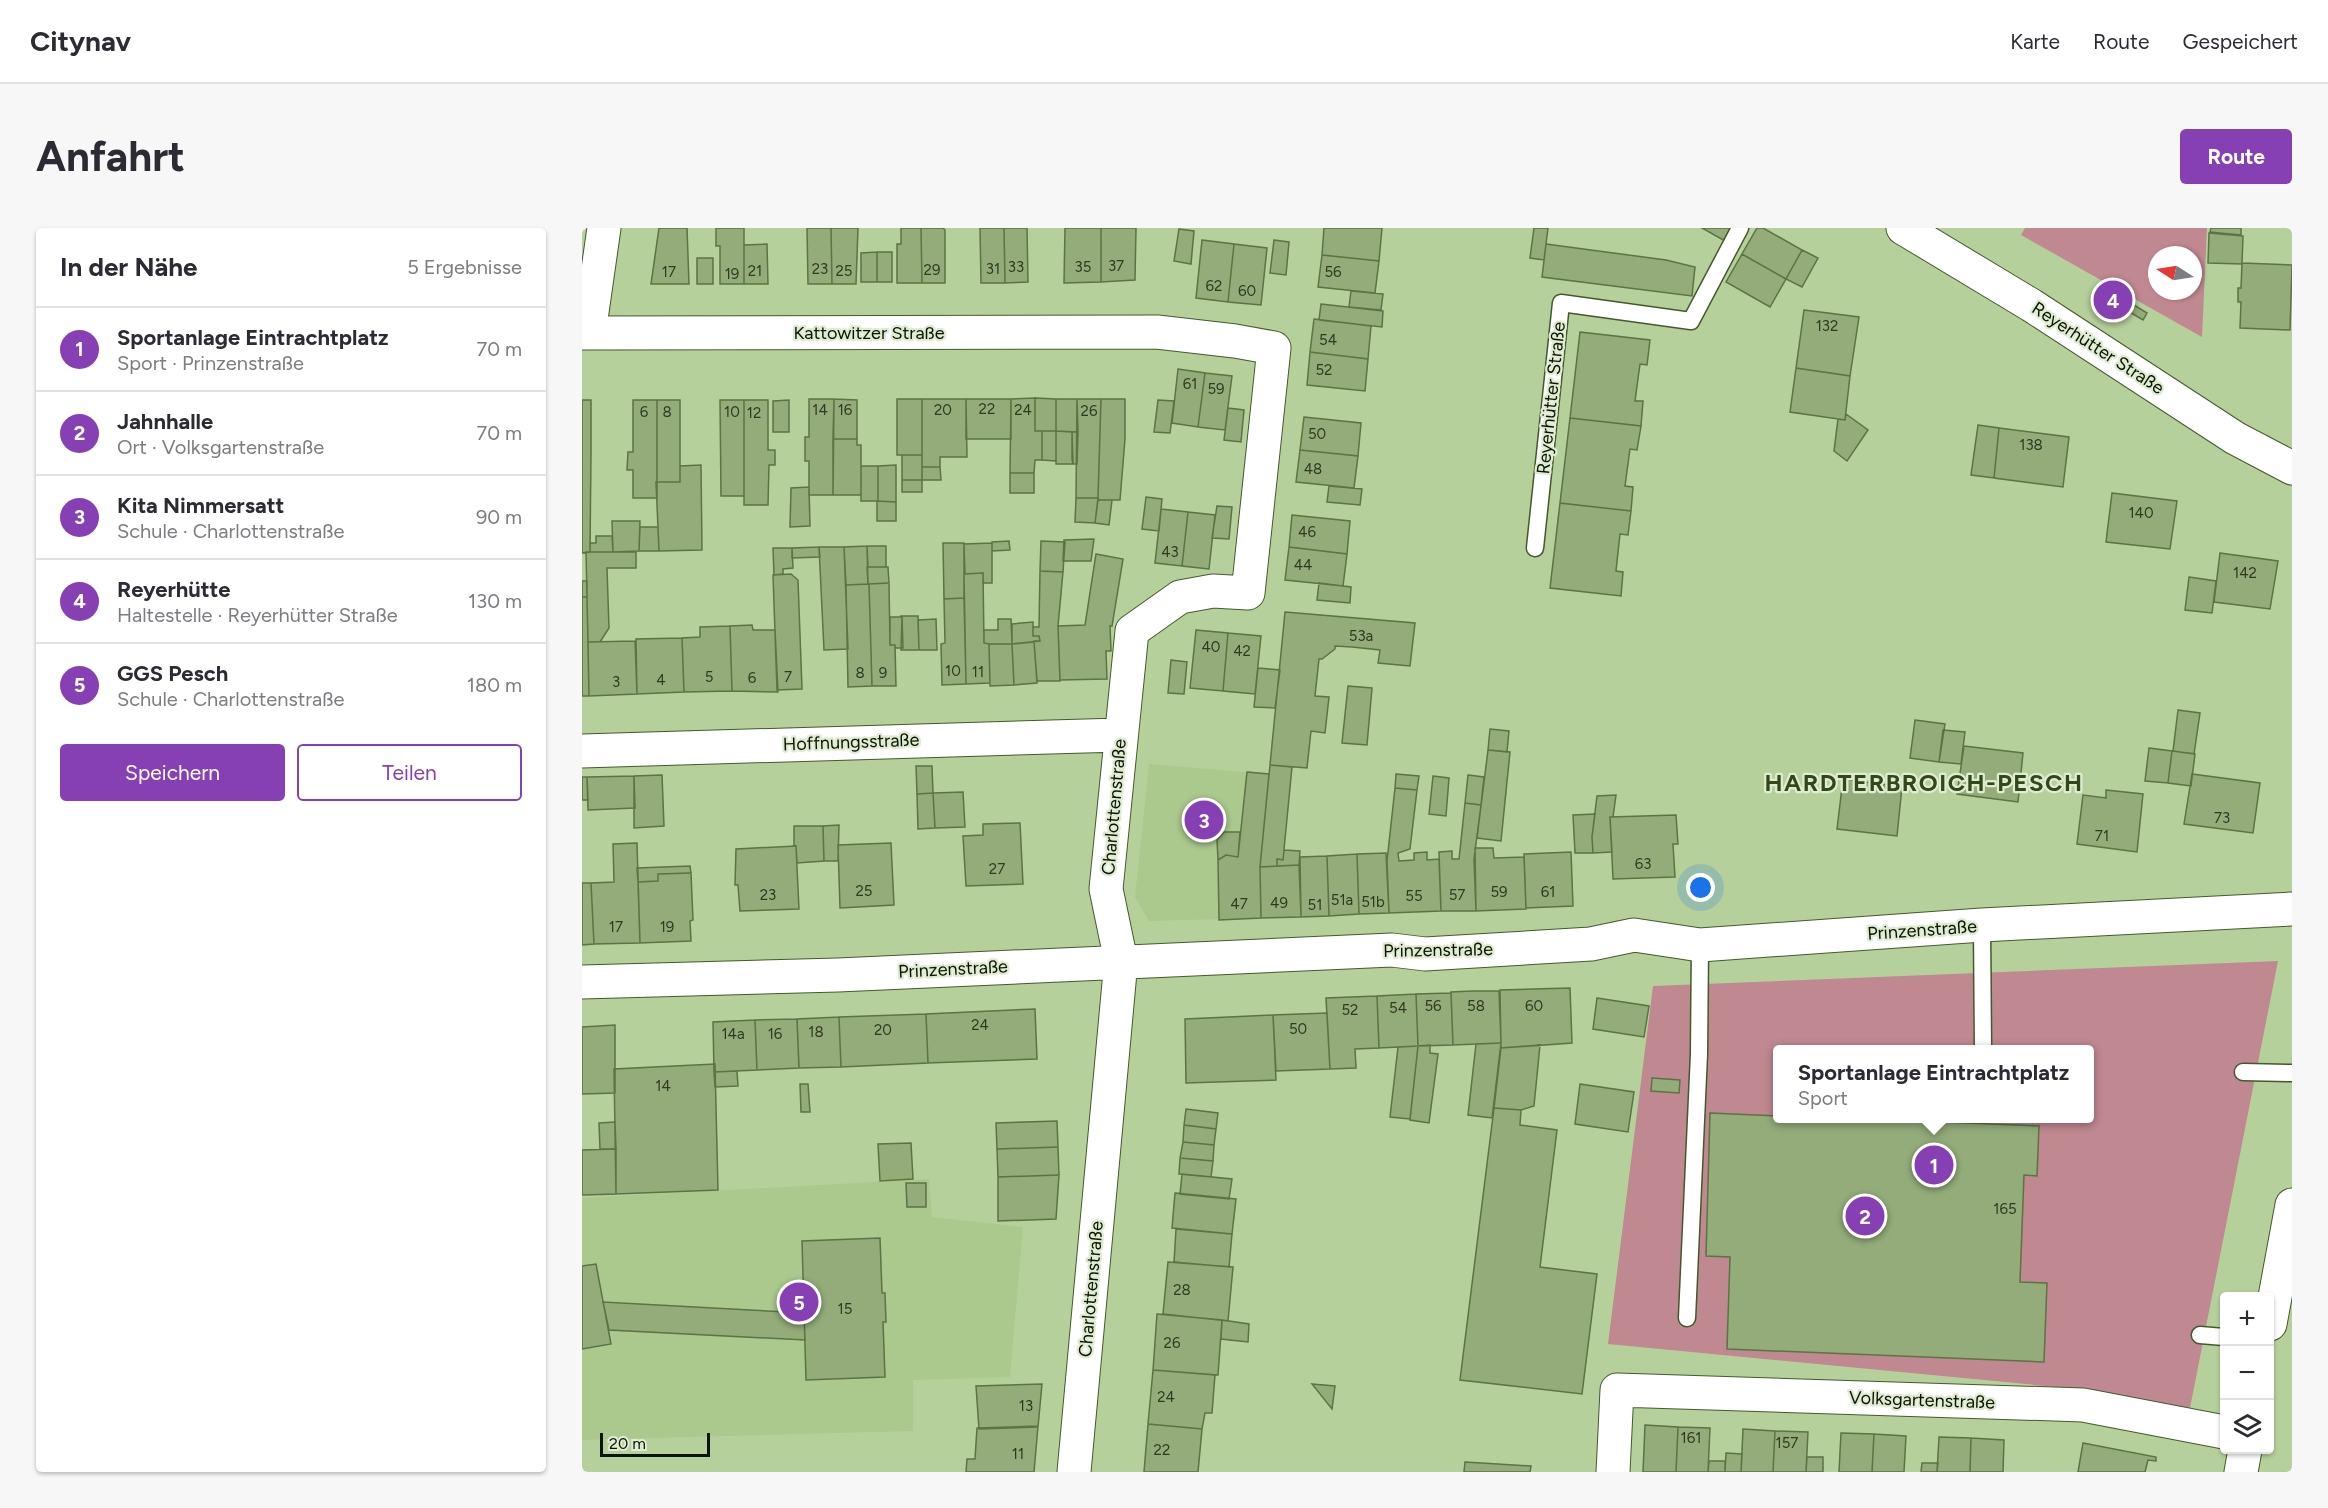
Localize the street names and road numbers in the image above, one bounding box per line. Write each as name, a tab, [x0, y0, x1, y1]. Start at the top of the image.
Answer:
street label: Reyerhütter Straße	[2028, 297, 2168, 399]
street label: Reyerhütter Straße	[1532, 321, 1570, 475]
street label: Kattowitzer Straße	[793, 322, 945, 344]
street label: Hoffnungsstraße	[782, 729, 920, 755]
street label: Charlottenstraße	[1097, 738, 1131, 876]
street label: Prinzenstraße	[1866, 915, 1978, 945]
street label: Prinzenstraße	[1383, 938, 1493, 962]
street label: Prinzenstraße	[898, 955, 1009, 983]
street label: Charlottenstraße	[1074, 1220, 1108, 1358]
street label: Volksgartenstraße	[1849, 1386, 1996, 1414]

